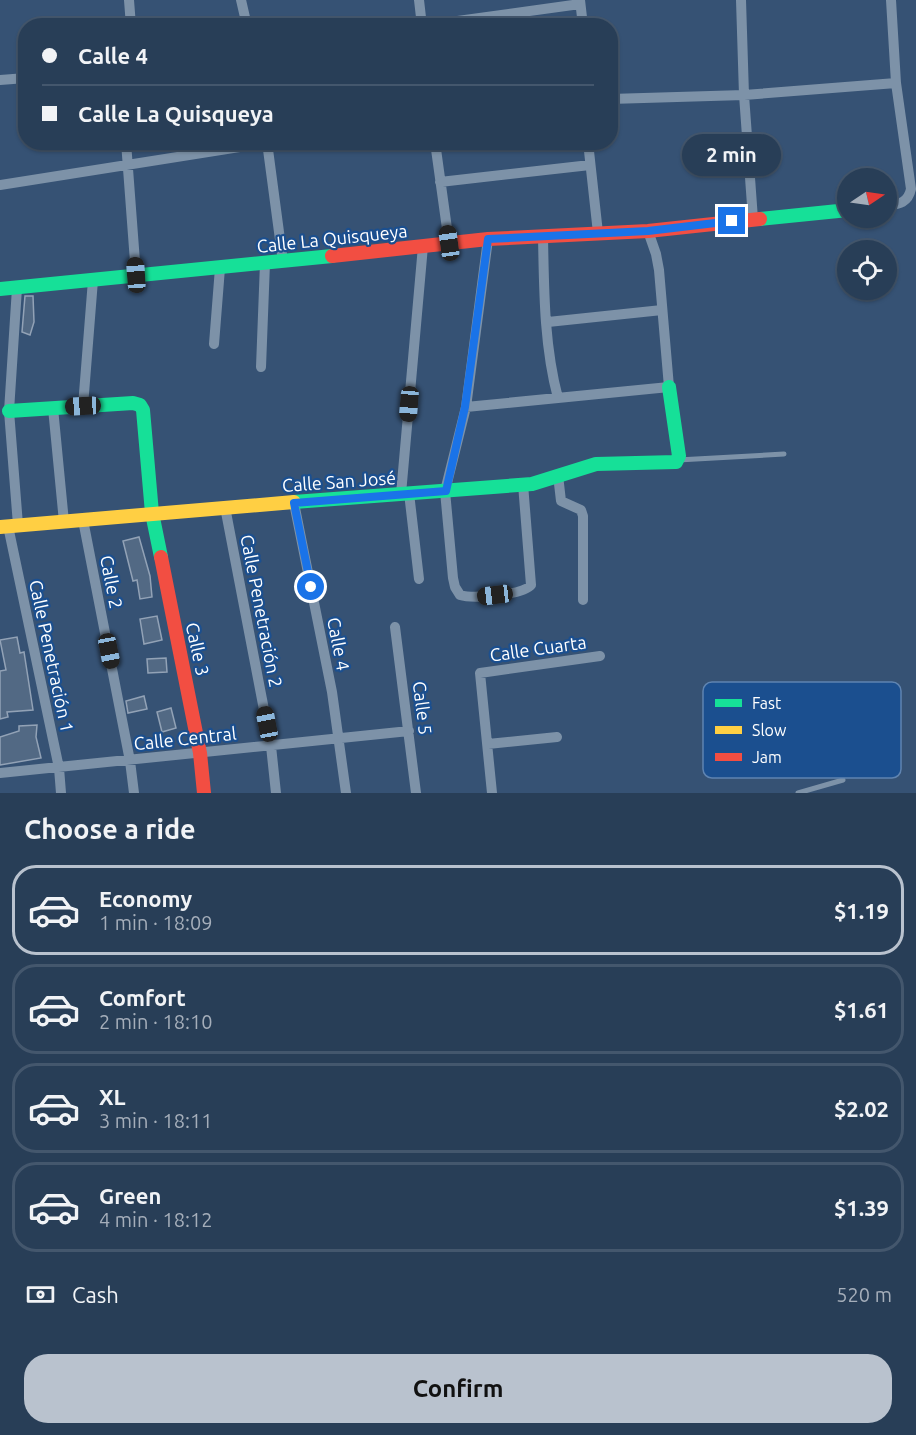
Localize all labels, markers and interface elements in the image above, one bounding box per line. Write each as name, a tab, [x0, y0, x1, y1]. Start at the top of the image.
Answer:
text: Calle 4	[78, 43, 148, 68]
text: Calle La Quisqueya	[78, 101, 274, 126]
callout: 2 min	[682, 134, 782, 176]
text: 2 min	[706, 143, 757, 166]
north arrow	[837, 168, 897, 228]
map controls	[837, 168, 897, 300]
route end	[718, 207, 745, 234]
street label: Calle La Quisqueya	[256, 220, 408, 257]
car	[438, 224, 460, 262]
button: locate	[837, 240, 897, 300]
car	[126, 256, 146, 294]
car	[398, 385, 420, 423]
car	[65, 396, 101, 416]
street label: Calle San José	[281, 467, 397, 495]
street label: Calle Penetración 2	[237, 533, 287, 689]
street label: Calle 2	[97, 554, 127, 610]
route start	[297, 573, 324, 600]
street label: Calle Penetración 1	[26, 578, 78, 734]
car	[476, 584, 514, 606]
street label: Calle 4	[324, 616, 354, 672]
street label: Calle 3	[183, 621, 213, 677]
street label: Calle Cuarta	[488, 631, 588, 665]
car	[97, 632, 121, 670]
street label: Calle 5	[410, 680, 436, 736]
legend	[703, 682, 901, 778]
text: Fast	[752, 694, 782, 712]
car	[255, 705, 279, 743]
text: Slow	[752, 721, 787, 739]
street label: Calle Central	[133, 723, 237, 753]
text: Jam	[752, 748, 782, 766]
text: Choose a ride	[24, 814, 196, 844]
icon: car	[27, 883, 81, 937]
text: Economy	[99, 886, 192, 911]
text: $1.19	[834, 898, 889, 923]
text: 1 min · 18:09	[99, 911, 213, 934]
icon: car	[27, 982, 81, 1036]
text: Comfort	[99, 985, 186, 1010]
text: $1.61	[834, 997, 889, 1022]
text: 2 min · 18:10	[99, 1010, 213, 1033]
icon: car	[27, 1081, 81, 1135]
text: XL	[99, 1084, 126, 1109]
text: $2.02	[834, 1096, 889, 1121]
text: 3 min · 18:11	[99, 1109, 213, 1132]
icon: car	[27, 1180, 81, 1234]
text: Green	[99, 1183, 161, 1208]
text: $1.39	[834, 1195, 889, 1220]
text: 4 min · 18:12	[99, 1208, 213, 1231]
icon: cash	[24, 1278, 57, 1311]
text: Cash	[72, 1282, 119, 1307]
text: 520 m	[836, 1283, 892, 1306]
button: Confirm	[24, 1354, 892, 1423]

